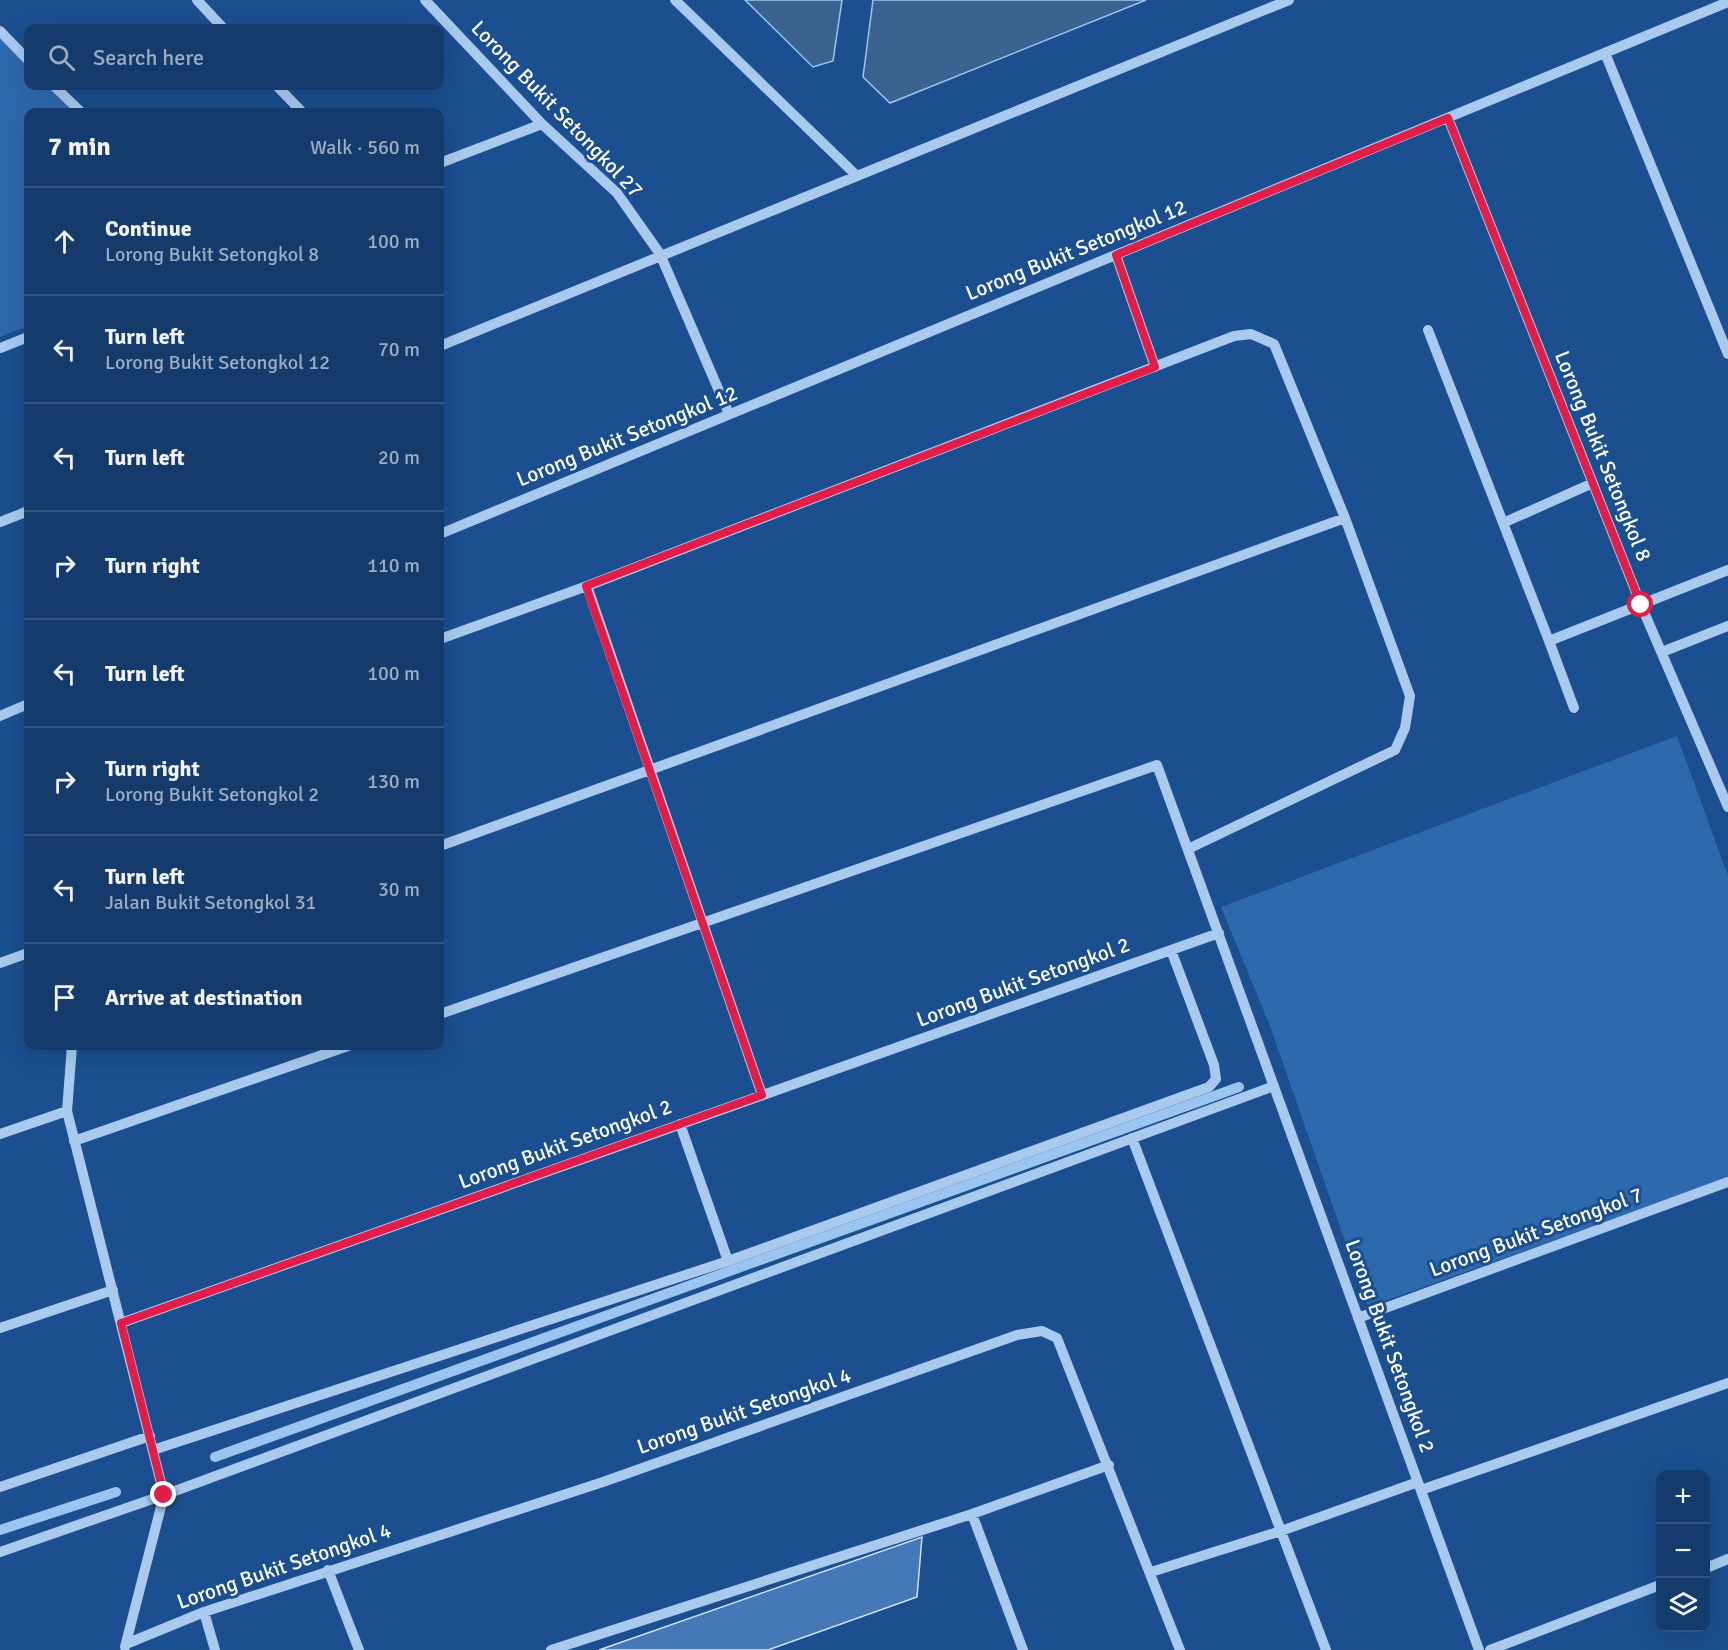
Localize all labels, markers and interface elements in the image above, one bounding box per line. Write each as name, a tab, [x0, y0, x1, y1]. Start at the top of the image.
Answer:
street label: Lorong Bukit Setongkol 27	[466, 15, 648, 203]
search box	[24, 24, 444, 90]
icon: search	[45, 41, 78, 74]
text: Search here	[93, 44, 204, 71]
text: 7 min	[48, 131, 111, 163]
text: Walk · 560 m	[310, 135, 420, 160]
street label: Lorong Bukit Setongkol 12	[962, 194, 1190, 306]
text: Continue	[105, 215, 192, 242]
icon: ahead	[48, 225, 81, 258]
text: 100 m	[367, 229, 420, 254]
text: Lorong Bukit Setongkol 8	[105, 242, 319, 267]
text: Turn left	[105, 323, 185, 350]
icon: left	[48, 333, 81, 366]
text: 70 m	[378, 337, 420, 362]
street label: Lorong Bukit Setongkol 8	[1549, 347, 1657, 565]
text: Lorong Bukit Setongkol 12	[105, 350, 330, 375]
street label: Lorong Bukit Setongkol 12	[513, 380, 741, 492]
icon: left	[48, 441, 81, 474]
text: Turn left	[105, 444, 185, 471]
text: 20 m	[378, 445, 420, 470]
icon: right	[48, 549, 81, 582]
text: Turn right	[105, 552, 200, 579]
text: 110 m	[367, 553, 420, 578]
route start	[1627, 591, 1653, 617]
icon: left	[48, 657, 81, 690]
text: Turn left	[105, 660, 185, 687]
text: 100 m	[367, 661, 420, 686]
text: Turn right	[105, 755, 200, 782]
icon: right	[48, 765, 81, 798]
text: 130 m	[367, 769, 420, 794]
text: Lorong Bukit Setongkol 2	[105, 782, 319, 807]
text: Turn left	[105, 863, 185, 890]
icon: left	[48, 873, 81, 906]
text: 30 m	[378, 877, 420, 902]
text: Jalan Bukit Setongkol 31	[105, 890, 316, 915]
street label: Lorong Bukit Setongkol 2	[913, 931, 1133, 1033]
icon: arrive	[48, 981, 81, 1014]
text: Arrive at destination	[105, 984, 302, 1011]
street label: Lorong Bukit Setongkol 2	[455, 1093, 675, 1195]
street label: Lorong Bukit Setongkol 7	[1426, 1181, 1646, 1283]
street label: Lorong Bukit Setongkol 2	[1339, 1236, 1441, 1456]
street label: Lorong Bukit Setongkol 4	[633, 1362, 855, 1460]
map controls	[1656, 1470, 1710, 1632]
button: +	[1656, 1470, 1710, 1524]
route end	[150, 1481, 176, 1507]
street label: Lorong Bukit Setongkol 4	[173, 1517, 395, 1615]
button: −	[1656, 1524, 1710, 1578]
button: layers	[1656, 1578, 1710, 1632]

